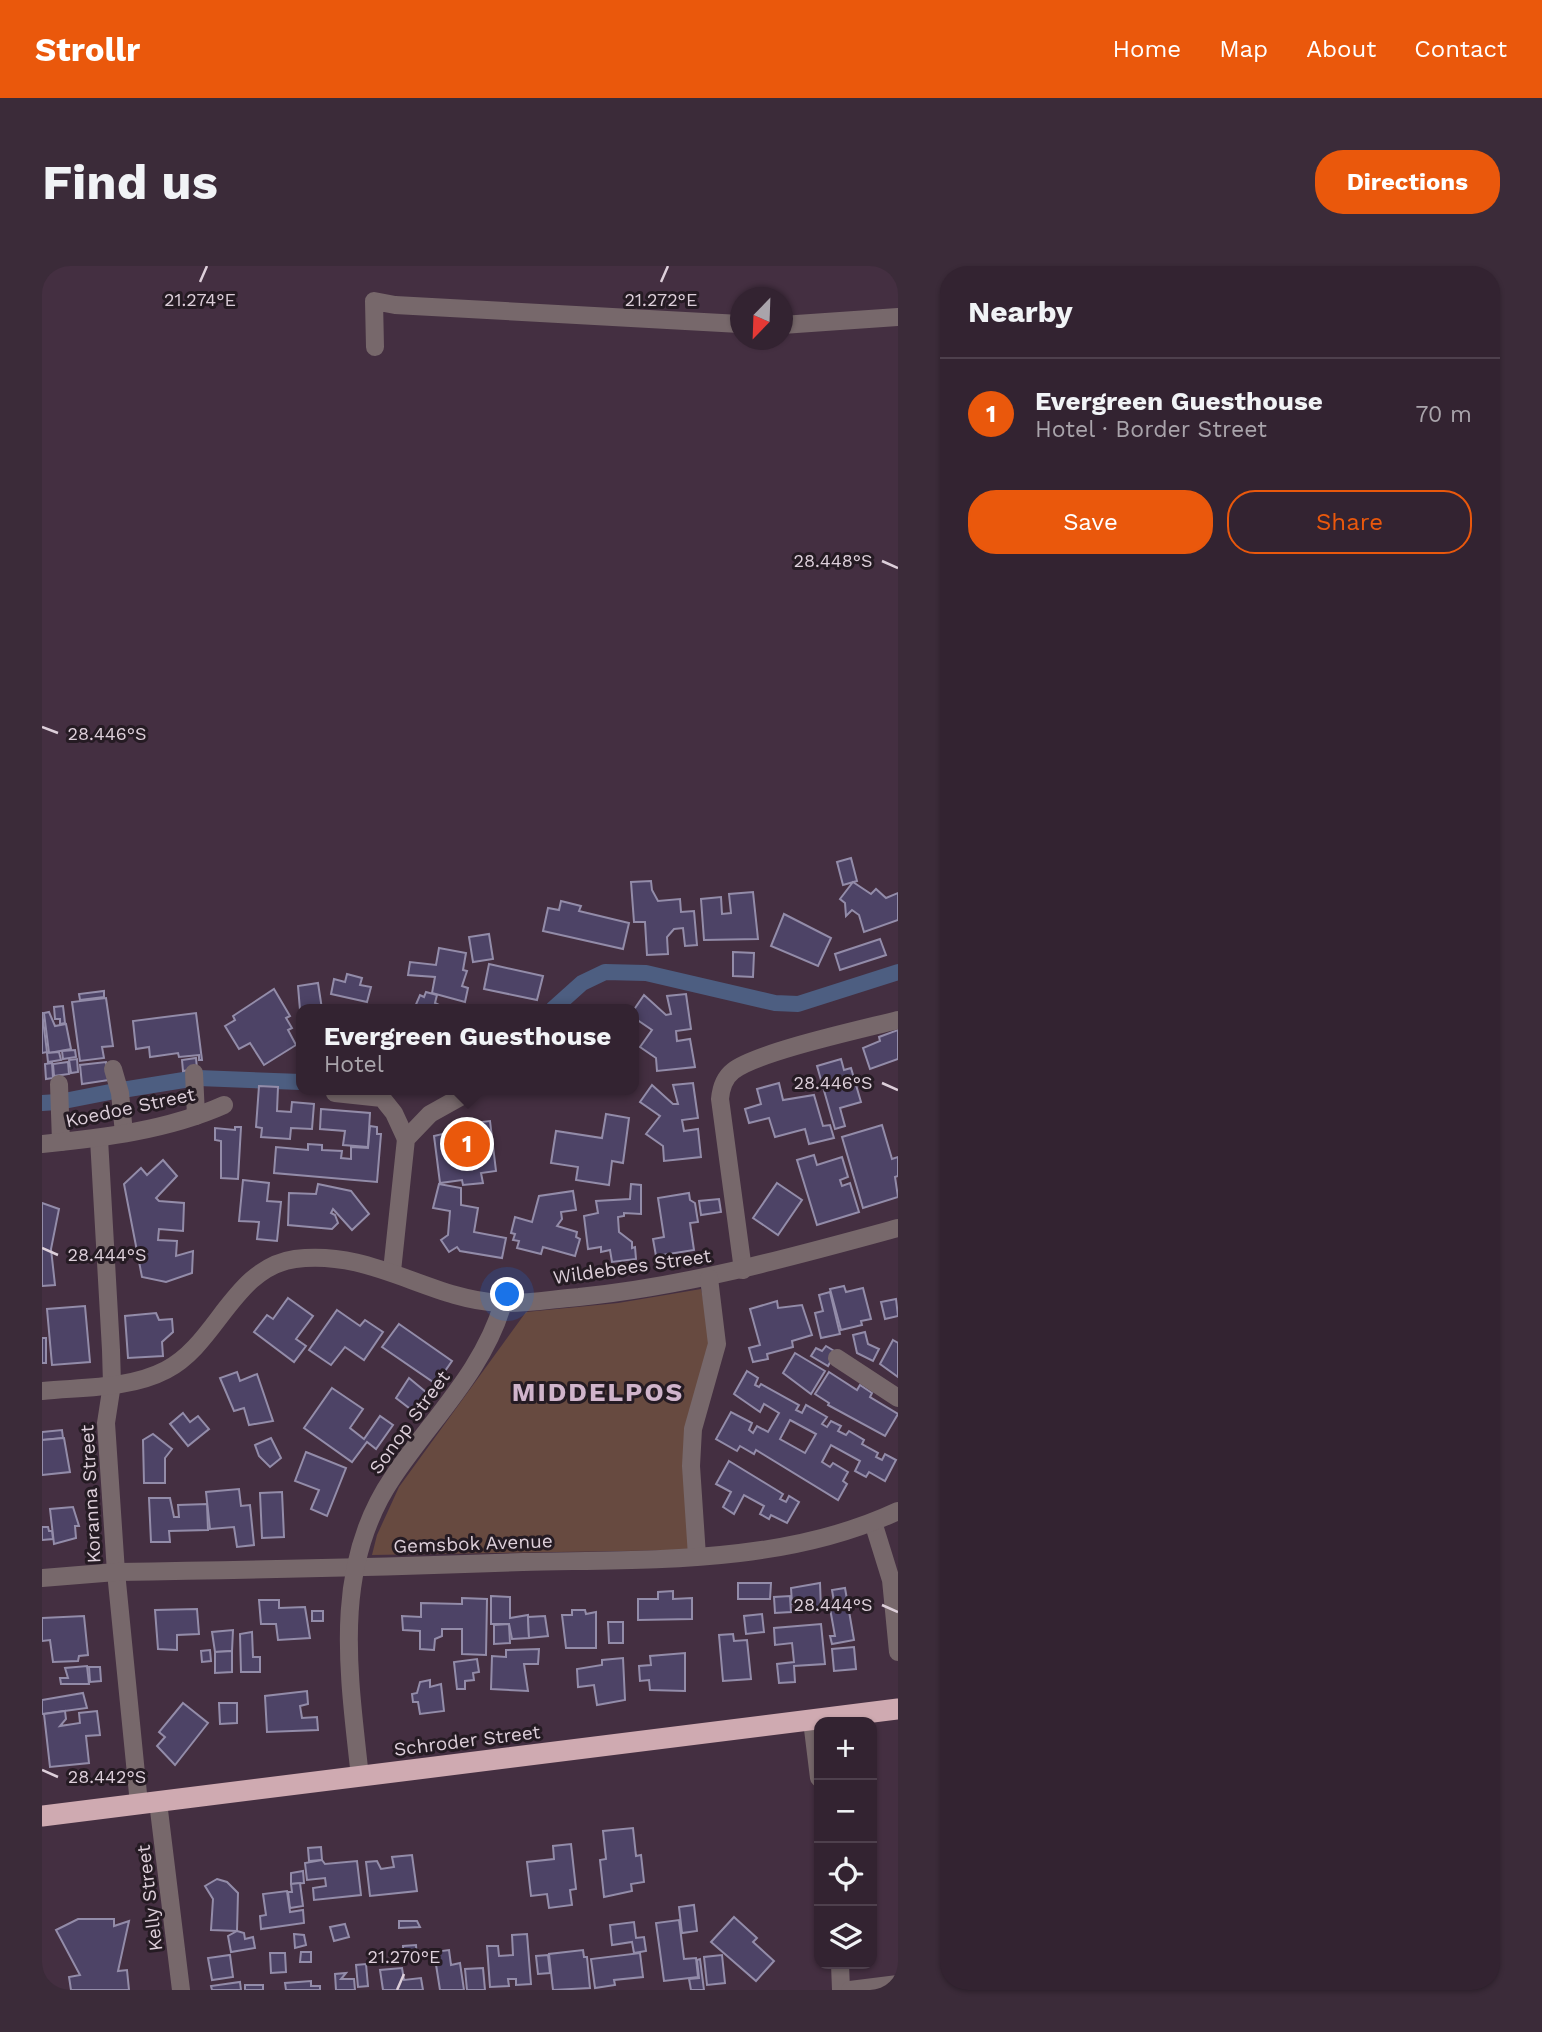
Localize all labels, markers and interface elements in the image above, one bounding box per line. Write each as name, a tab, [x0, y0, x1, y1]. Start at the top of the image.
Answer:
text: Strollr	[35, 30, 140, 69]
text: Home	[1113, 35, 1181, 63]
text: Map	[1219, 35, 1268, 63]
text: About	[1306, 35, 1376, 63]
text: Contact	[1414, 35, 1507, 63]
button: Directions	[1315, 150, 1500, 214]
text: Find us	[42, 153, 218, 211]
north arrow	[730, 287, 793, 350]
text: 21.274°E	[164, 289, 236, 310]
text: 21.272°E	[625, 289, 697, 310]
text: Nearby	[968, 294, 1073, 329]
text: Evergreen Guesthouse	[1035, 386, 1323, 416]
text: 1	[986, 401, 996, 428]
text: 70 m	[1415, 401, 1472, 428]
text: Hotel · Border Street	[1035, 416, 1267, 443]
button: Save	[968, 490, 1213, 554]
button: Share	[1227, 490, 1472, 554]
text: 28.448°S	[793, 550, 873, 571]
text: 28.446°S	[68, 723, 146, 744]
popup	[296, 1004, 639, 1095]
text: Evergreen Guesthouse	[324, 1021, 611, 1051]
text: Hotel	[324, 1051, 384, 1078]
text: 28.446°S	[794, 1072, 872, 1093]
street label: Koedoe Street	[63, 1083, 197, 1132]
pin: 1	[444, 1118, 490, 1170]
text: 28.444°S	[67, 1244, 147, 1265]
street label: Wildebees Street	[551, 1244, 713, 1289]
your location	[490, 1277, 524, 1311]
street label: Sonop Street	[364, 1366, 455, 1479]
district label: MIDDELPOS	[512, 1377, 684, 1407]
street label: Koranna Street	[75, 1424, 106, 1564]
street label: Gemsbok Avenue	[393, 1529, 553, 1558]
text: 28.444°S	[793, 1594, 873, 1615]
map controls	[814, 1717, 877, 1969]
button: +	[814, 1717, 877, 1780]
street label: Schroder Street	[393, 1720, 542, 1761]
text: 28.442°S	[68, 1766, 146, 1787]
button: −	[814, 1780, 877, 1843]
button: locate	[814, 1843, 877, 1906]
street label: Kelly Street	[132, 1844, 167, 1952]
button: layers	[814, 1906, 877, 1969]
text: 21.270°E	[367, 1946, 441, 1967]

